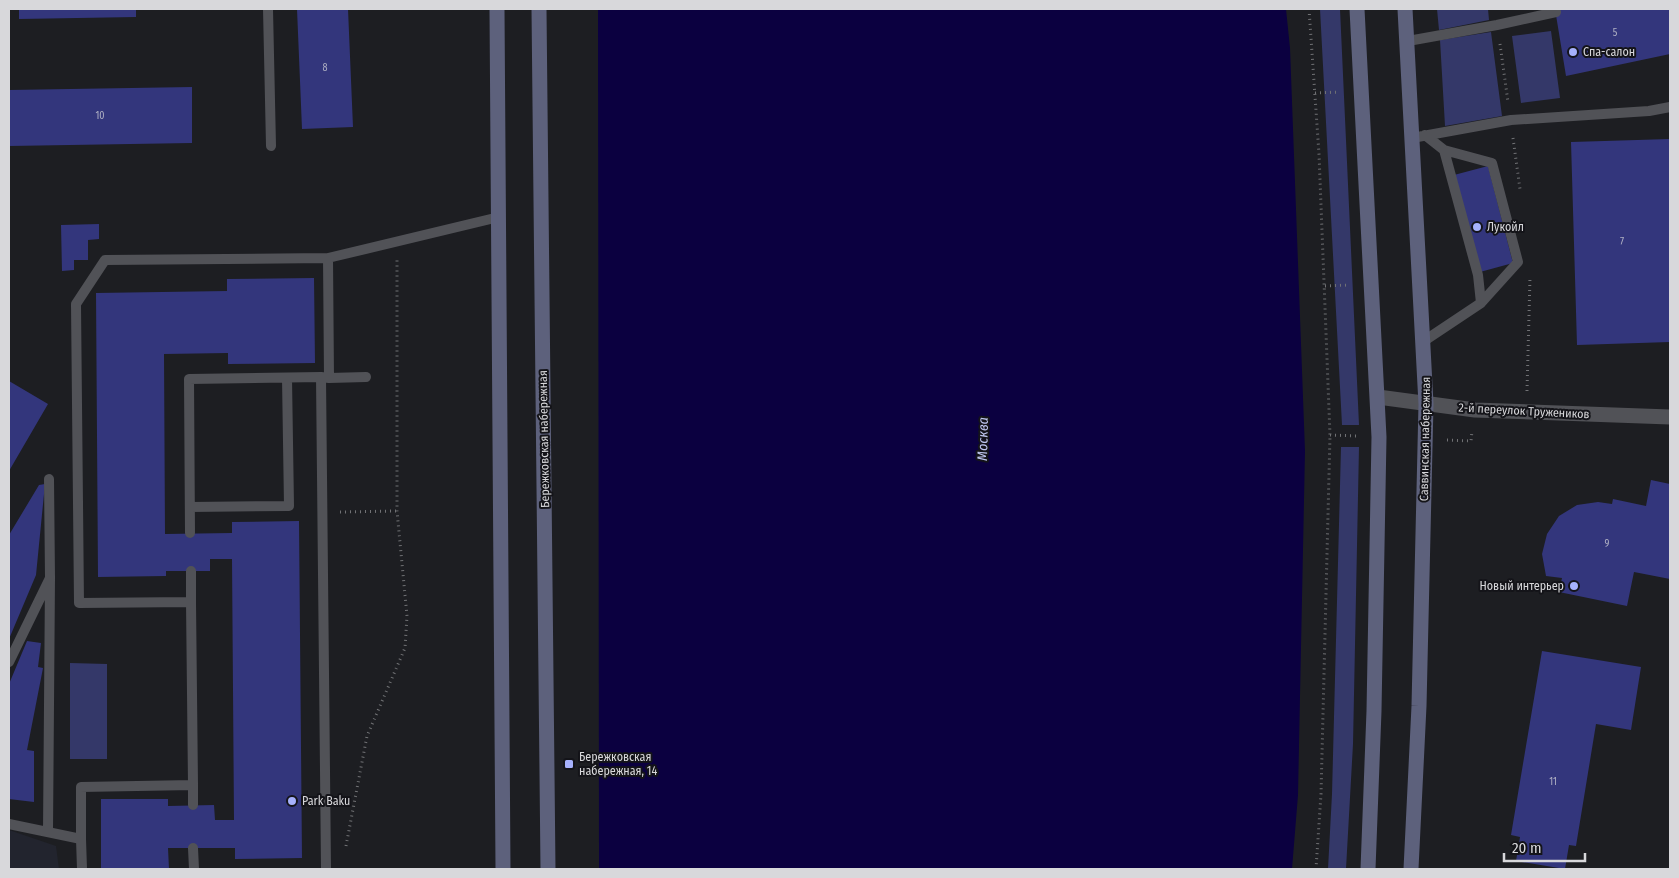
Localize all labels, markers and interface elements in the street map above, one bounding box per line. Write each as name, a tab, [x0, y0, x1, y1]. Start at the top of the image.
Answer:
house number: 5	[1613, 27, 1618, 39]
place label: Спа-салон	[1583, 45, 1635, 59]
marker: Спа-салон	[1567, 46, 1579, 58]
house number: 8	[323, 62, 328, 74]
house number: 10	[95, 110, 105, 122]
place label: Лукойл	[1487, 220, 1524, 234]
marker: Лукойл	[1471, 221, 1483, 233]
house number: 7	[1620, 236, 1624, 248]
street label: Бережковская набережная	[536, 370, 552, 508]
street label: Саввинская набережная	[1417, 377, 1433, 501]
street label: 2-й переулок Тружеников	[1458, 401, 1590, 421]
water label: Москва	[974, 417, 992, 461]
house number: 9	[1605, 538, 1610, 550]
place label: Новый интерьер	[1480, 579, 1564, 593]
marker: Новый интерьер	[1568, 580, 1580, 592]
place label: Бережковская набережная, 14	[579, 750, 658, 778]
marker: Бережковская набережная, 14	[563, 758, 575, 770]
house number: 11	[1549, 776, 1557, 788]
place label: Park Baku	[302, 794, 350, 808]
marker: Park Baku	[286, 795, 298, 807]
scale bar	[1504, 830, 1585, 862]
text: 20 m	[1512, 839, 1542, 857]

